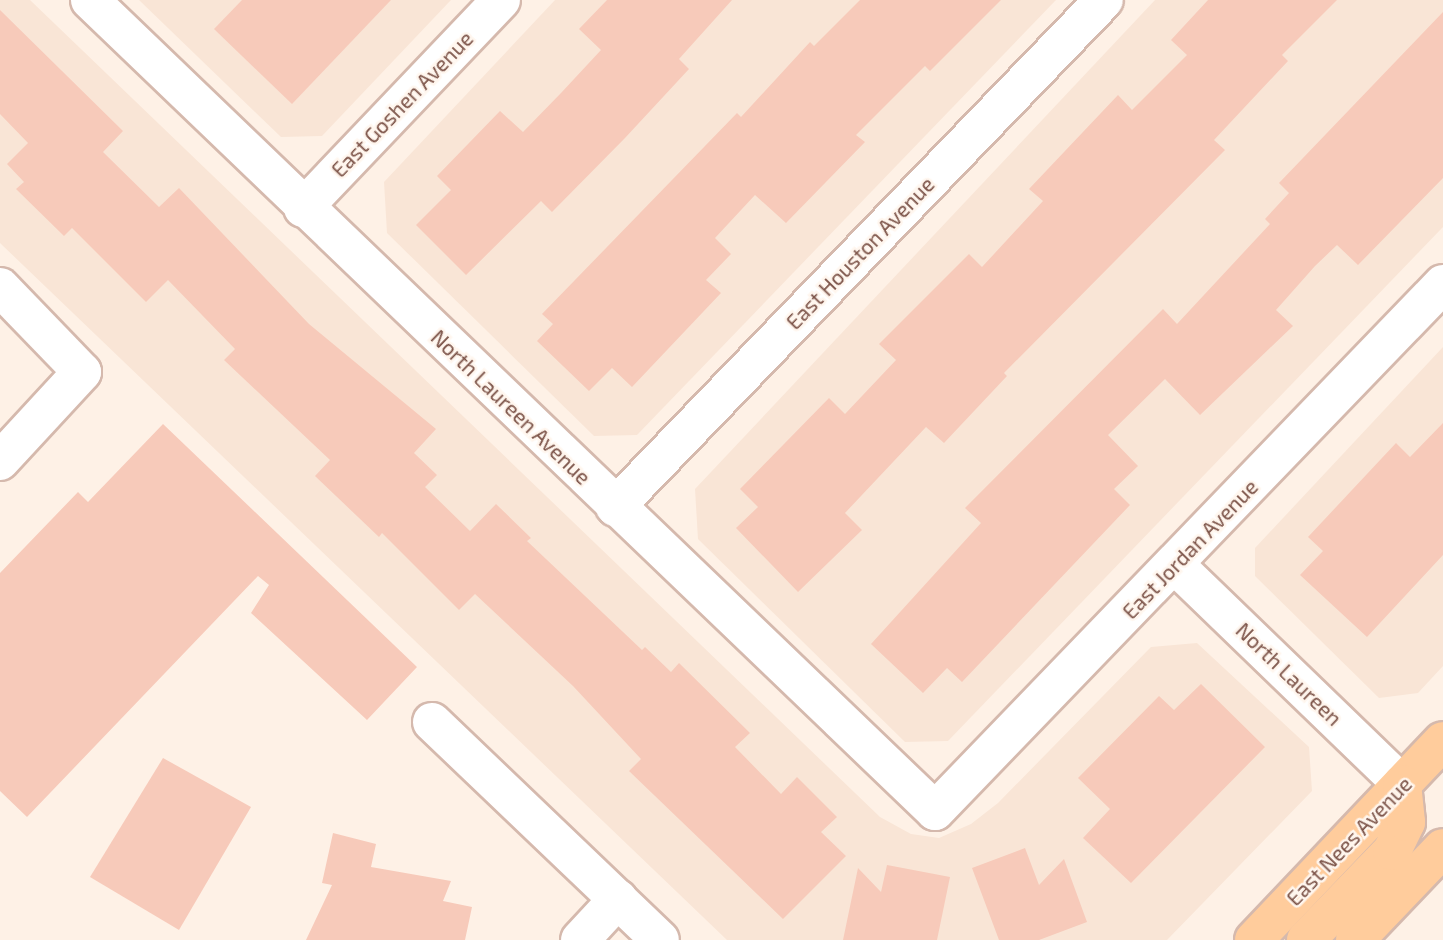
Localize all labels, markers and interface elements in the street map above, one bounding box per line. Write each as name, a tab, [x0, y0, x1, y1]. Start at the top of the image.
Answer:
street label: East Goshen Avenue	[326, 26, 478, 182]
street label: East Houston Avenue	[781, 171, 939, 335]
street label: North Laureen Avenue	[426, 324, 596, 490]
street label: East Jordan Avenue	[1117, 474, 1263, 624]
street label: North Laureen	[1231, 617, 1347, 731]
street label: East Nees Avenue	[1281, 771, 1417, 911]

